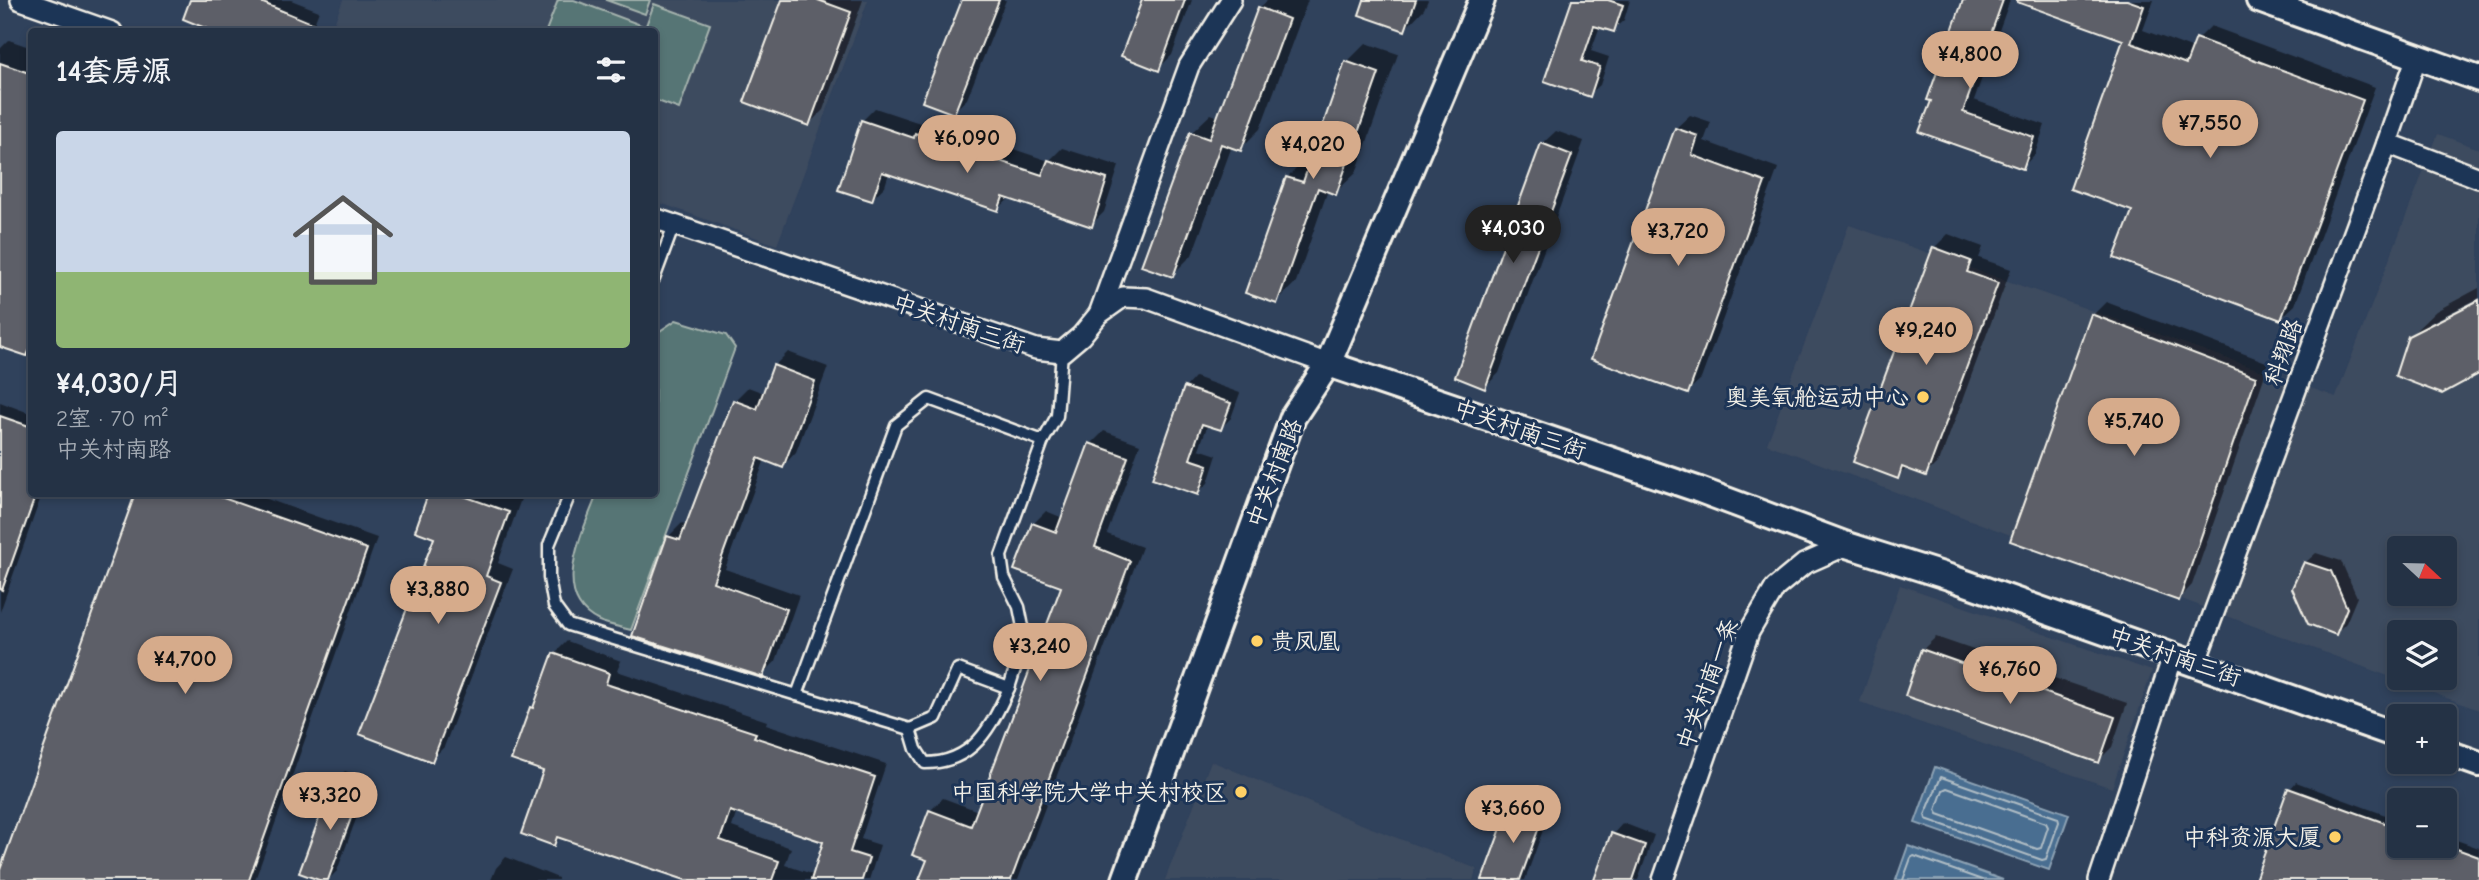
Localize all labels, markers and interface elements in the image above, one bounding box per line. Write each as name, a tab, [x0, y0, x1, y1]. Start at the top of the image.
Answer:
pin: ¥4,800	[1913, 32, 2027, 91]
text: ¥4,800	[1938, 40, 2002, 67]
icon: filters	[592, 51, 630, 89]
text: 14套房源	[56, 54, 172, 89]
pin: ¥7,550	[2153, 100, 2267, 160]
text: ¥7,550	[2178, 109, 2242, 136]
pin: ¥6,090	[910, 116, 1024, 175]
pin: ¥4,020	[1256, 122, 1370, 181]
text: ¥6,090	[934, 124, 1000, 151]
text: ¥4,020	[1281, 130, 1345, 157]
icon: home	[280, 177, 406, 303]
pin: ¥4,030	[1456, 205, 1570, 265]
pin: ¥3,720	[1621, 208, 1735, 268]
text: ¥4,030	[1481, 214, 1545, 241]
text: ¥3,720	[1647, 217, 1709, 244]
street label: 中关村南三街	[889, 288, 1028, 359]
pin: ¥9,240	[1869, 308, 1983, 367]
street label: 科翔路	[2259, 315, 2308, 389]
text: ¥9,240	[1895, 316, 1957, 343]
text: ¥4,030/月	[56, 366, 183, 401]
place label: 奥美氧舱运动中心	[1725, 384, 1909, 411]
marker: 奥美氧舱运动中心	[1915, 389, 1931, 405]
street label: 中关村南三街	[1450, 394, 1589, 465]
pin: ¥5,740	[2077, 398, 2191, 458]
text: 2室 · 70 m²	[56, 405, 168, 432]
text: ¥5,740	[2104, 407, 2164, 434]
street label: 中关村南路	[1241, 415, 1308, 532]
text: 中关村南路	[56, 436, 171, 463]
north arrow	[2387, 536, 2457, 606]
map controls	[2387, 536, 2457, 858]
pin: ¥3,880	[381, 566, 495, 626]
text: ¥3,880	[406, 575, 470, 602]
street label: 中关村南一条	[1671, 615, 1744, 754]
button: layers	[2387, 620, 2457, 690]
street label: 中关村南三街	[2105, 621, 2244, 692]
pin: ¥3,240	[983, 624, 1097, 683]
place label: 贵凤凰	[1271, 628, 1340, 655]
text: ¥3,240	[1009, 632, 1071, 659]
marker: 贵凤凰	[1249, 633, 1265, 649]
pin: ¥4,700	[128, 636, 242, 696]
text: ¥4,700	[153, 645, 217, 672]
pin: ¥6,760	[1953, 646, 2067, 706]
text: ¥6,760	[1979, 655, 2041, 682]
button: +	[2387, 704, 2457, 774]
pin: ¥3,320	[273, 772, 387, 832]
place label: 中国科学院大学中关村校区	[951, 779, 1227, 806]
text: ¥3,320	[299, 781, 362, 808]
marker: 中国科学院大学中关村校区	[1233, 784, 1249, 800]
pin: ¥3,660	[1456, 786, 1570, 845]
button: −	[2387, 788, 2457, 858]
text: ¥3,660	[1481, 794, 1545, 821]
place label: 中科资源大厦	[2183, 824, 2321, 851]
marker: 中科资源大厦	[2327, 829, 2343, 845]

